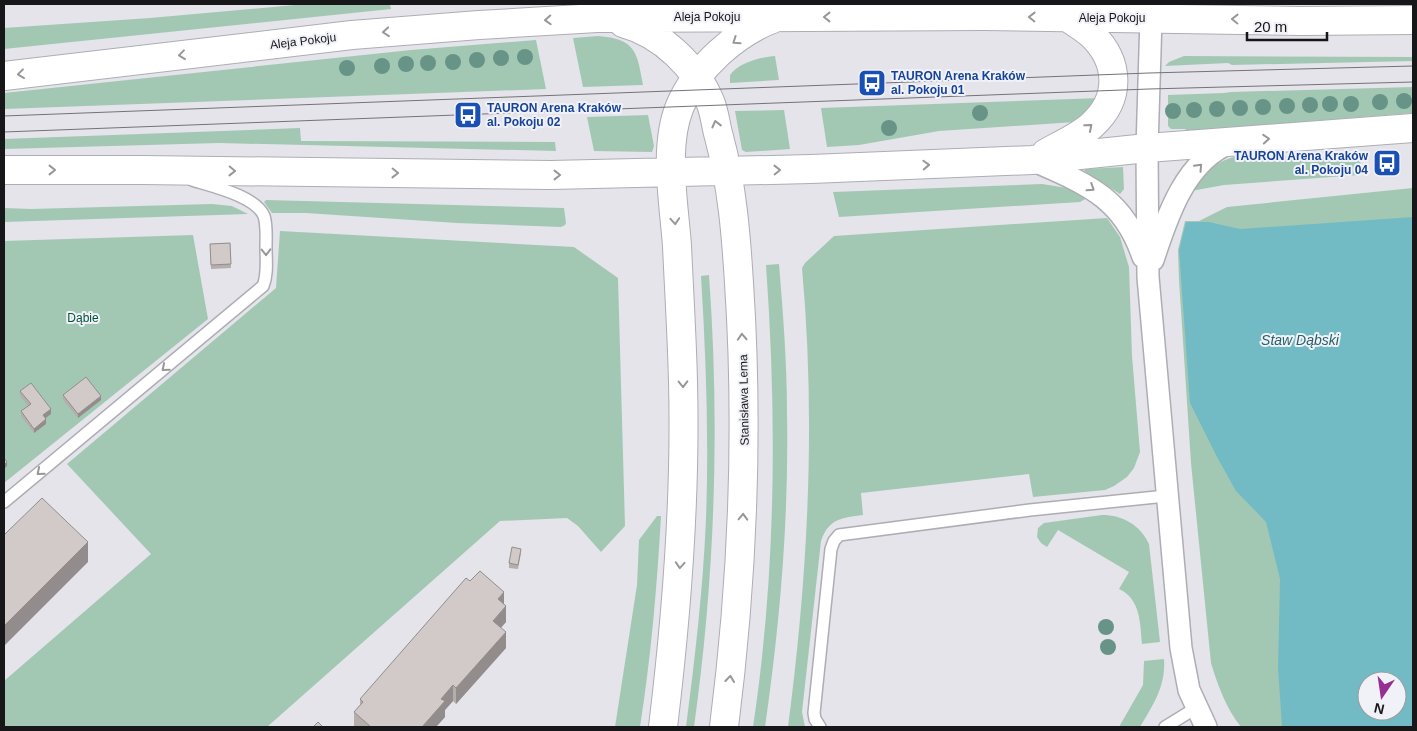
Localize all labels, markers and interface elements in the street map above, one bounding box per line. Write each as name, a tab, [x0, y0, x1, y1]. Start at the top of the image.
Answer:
street label: Aleja Pokoju	[674, 10, 740, 24]
scale bar	[1247, 10, 1327, 42]
street label: Aleja Pokoju	[1079, 11, 1145, 25]
one-way arrow	[823, 12, 830, 22]
one-way arrow	[1028, 12, 1036, 22]
one-way arrow	[1231, 14, 1239, 25]
one-way arrow	[544, 15, 552, 26]
text: 20 m	[1254, 18, 1287, 35]
one-way arrow	[382, 27, 390, 38]
street label: Aleja Pokoju	[269, 30, 337, 52]
one-way arrow	[732, 34, 741, 44]
one-way arrow	[178, 49, 186, 60]
one-way arrow	[16, 68, 24, 79]
bus stop icon: TAURON Arena Kraków al. Pokoju 01	[857, 68, 887, 98]
place label: TAURON Arena Kraków al. Pokoju 01	[891, 69, 1026, 97]
bus stop icon: TAURON Arena Kraków al. Pokoju 02	[453, 100, 483, 130]
place label: TAURON Arena Kraków al. Pokoju 02	[487, 101, 622, 129]
one-way arrow	[711, 120, 722, 129]
one-way arrow	[1083, 125, 1092, 133]
one-way arrow	[1262, 134, 1270, 145]
bus stop icon: TAURON Arena Kraków al. Pokoju 04	[1372, 148, 1402, 178]
place label: TAURON Arena Kraków al. Pokoju 04	[1234, 149, 1369, 177]
one-way arrow	[922, 159, 930, 170]
one-way arrow	[1193, 163, 1202, 172]
one-way arrow	[49, 165, 57, 175]
one-way arrow	[773, 165, 781, 176]
one-way arrow	[229, 166, 237, 176]
one-way arrow	[392, 168, 399, 178]
one-way arrow	[554, 170, 562, 180]
one-way arrow	[1086, 182, 1095, 191]
one-way arrow	[669, 218, 680, 226]
one-way arrow	[261, 248, 271, 256]
park label: Dąbie	[67, 311, 99, 325]
water label: Staw Dąbski	[1261, 332, 1340, 348]
one-way arrow	[737, 333, 748, 341]
street label: Stanisława Lema	[736, 354, 752, 446]
one-way arrow	[162, 363, 171, 372]
one-way arrow	[678, 380, 688, 388]
one-way arrow	[37, 466, 46, 474]
one-way arrow	[738, 513, 748, 520]
one-way arrow	[674, 561, 685, 569]
north arrow	[1357, 671, 1407, 721]
one-way arrow	[724, 675, 735, 683]
text: N	[1372, 700, 1386, 718]

